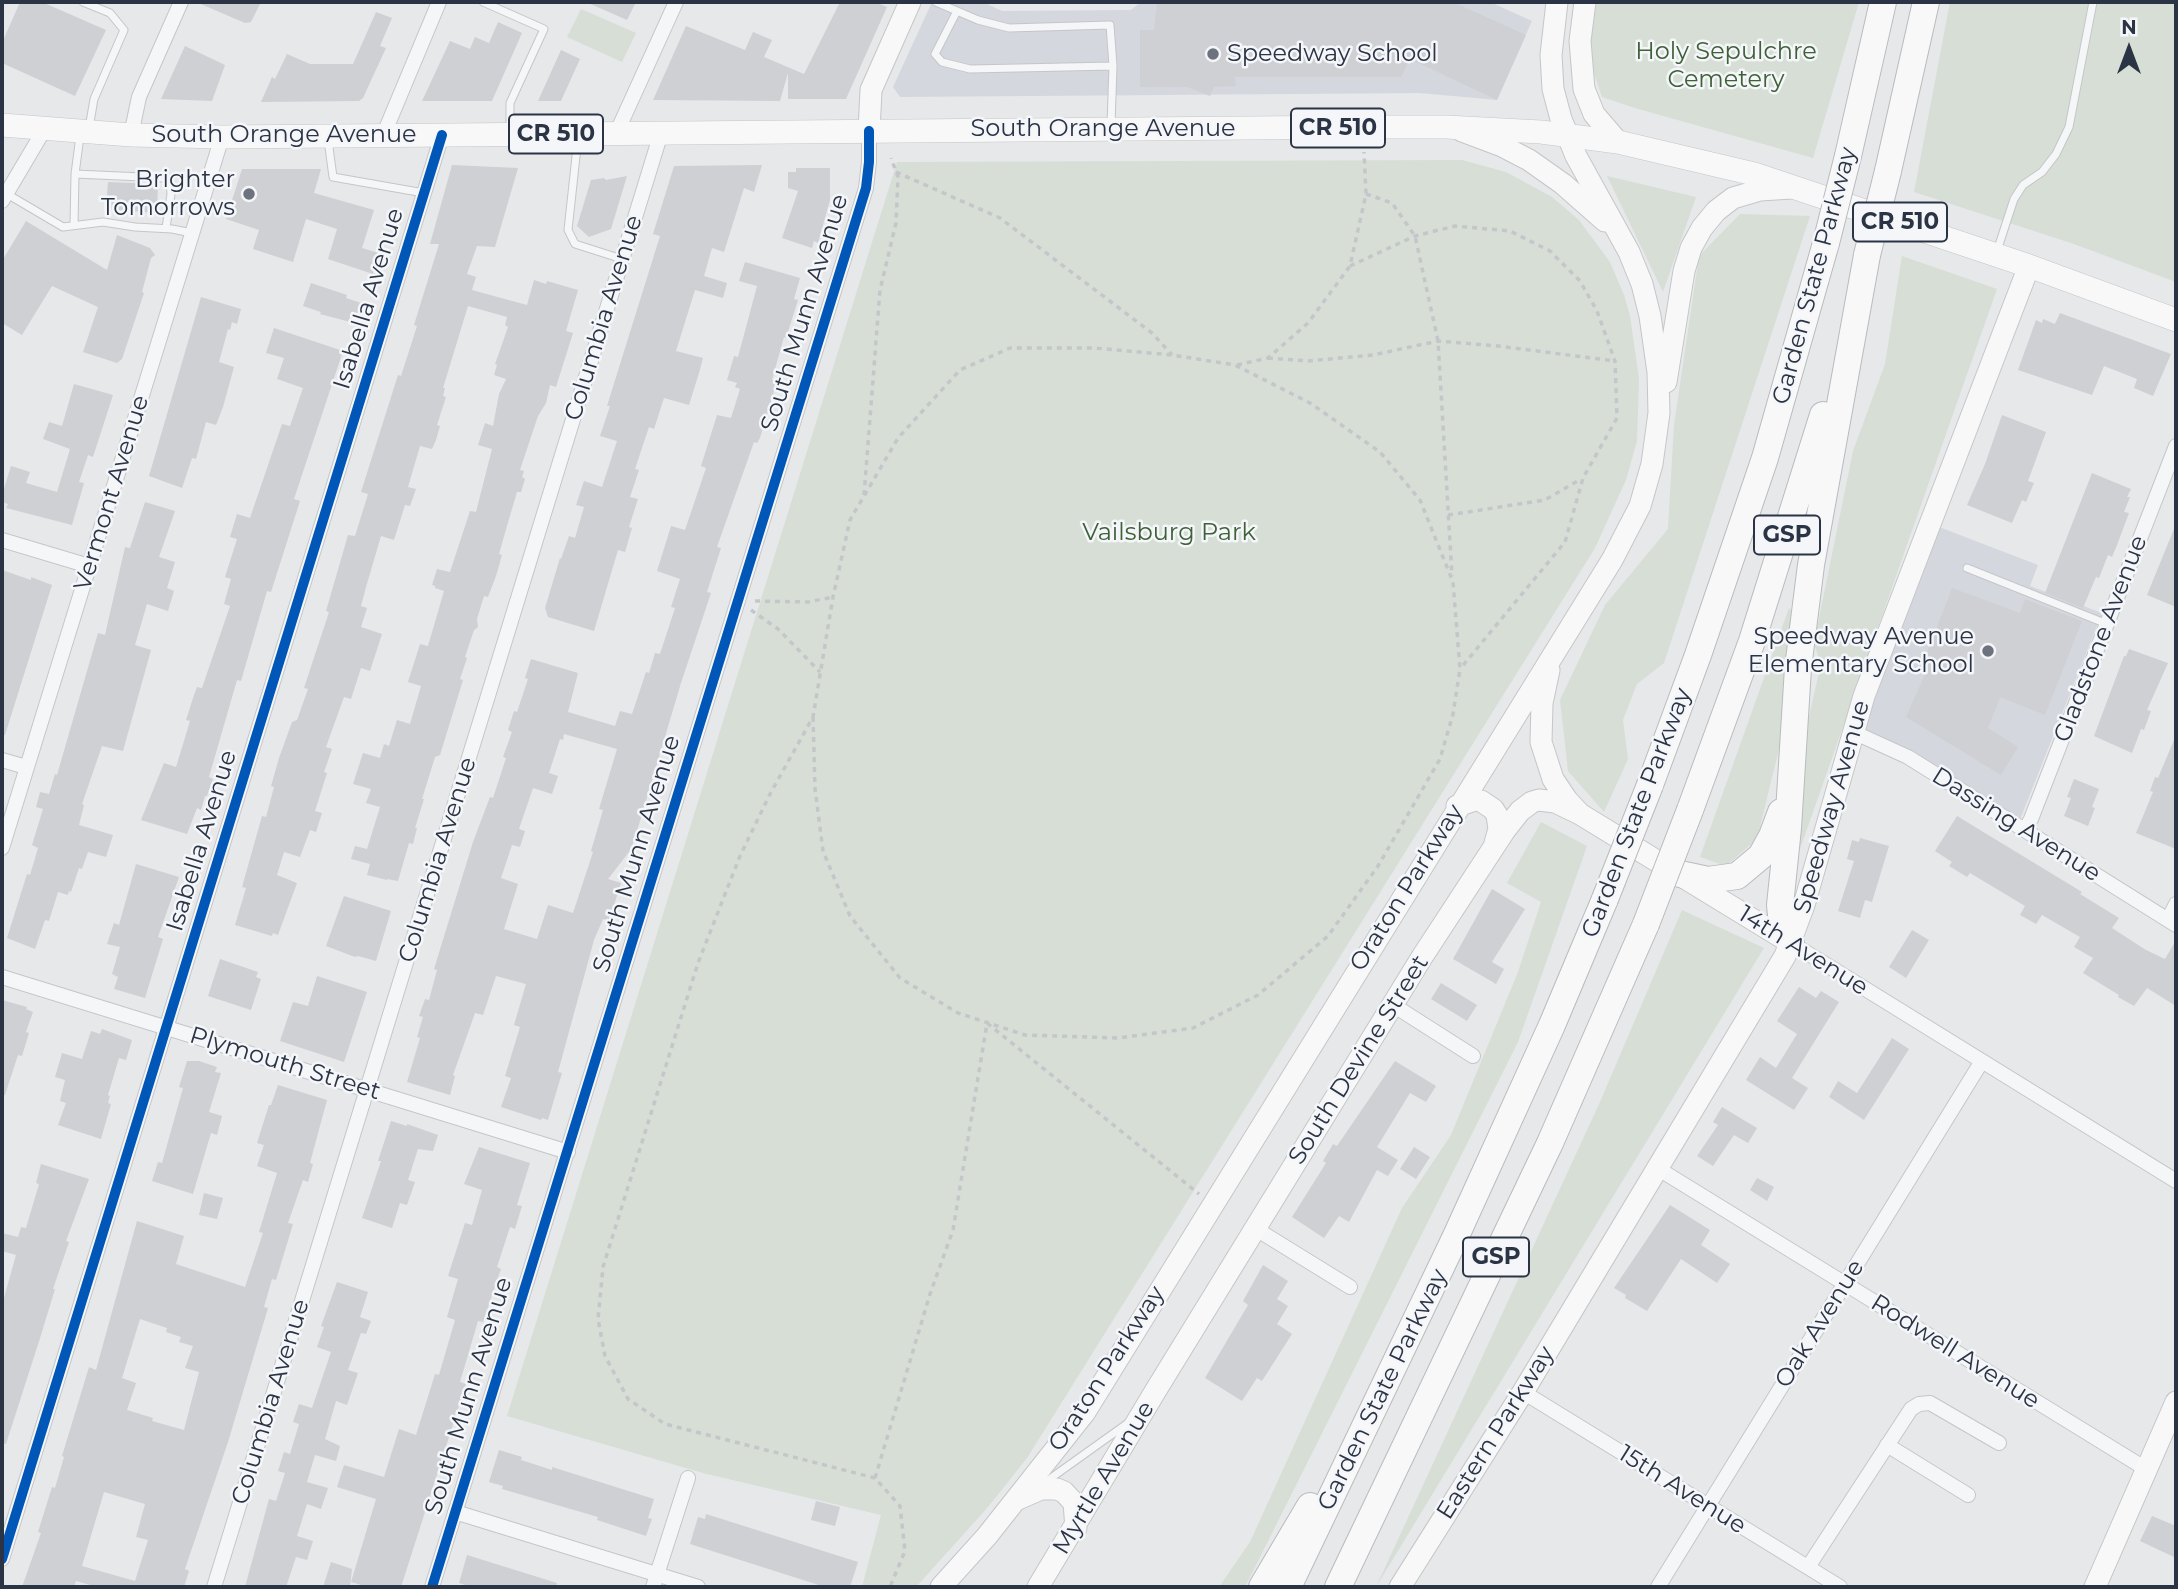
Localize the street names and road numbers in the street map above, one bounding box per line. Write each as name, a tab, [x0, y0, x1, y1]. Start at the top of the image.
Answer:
road number: CR 510	[1291, 108, 1385, 148]
road number: CR 510	[509, 114, 603, 154]
street label: South Orange Avenue	[970, 115, 1236, 143]
street label: South Orange Avenue	[151, 121, 417, 149]
street label: Garden State Parkway	[1767, 144, 1863, 408]
street label: South Munn Avenue	[755, 191, 855, 435]
road number: CR 510	[1853, 202, 1947, 242]
street label: Isabella Avenue	[328, 205, 410, 393]
street label: Columbia Avenue	[559, 212, 649, 424]
street label: Vermont Avenue	[69, 392, 155, 594]
road number: GSP	[1754, 516, 1820, 554]
street label: Gladstone Avenue	[2048, 532, 2154, 746]
street label: Garden State Parkway	[1576, 684, 1698, 942]
street label: Speedway Avenue	[1788, 697, 1876, 917]
street label: South Munn Avenue	[587, 732, 687, 976]
street label: Isabella Avenue	[161, 747, 243, 935]
street label: Columbia Avenue	[393, 754, 483, 966]
street label: Dassing Avenue	[1926, 762, 2106, 888]
street label: Oraton Parkway	[1344, 799, 1470, 977]
street label: 14th Avenue	[1733, 900, 1873, 1002]
street label: South Devine Street	[1283, 950, 1435, 1170]
street label: Plymouth Street	[186, 1021, 384, 1107]
road number: GSP	[1463, 1238, 1529, 1276]
street label: Oak Avenue	[1769, 1255, 1871, 1393]
street label: Garden State Parkway	[1312, 1265, 1454, 1515]
street label: South Munn Avenue	[419, 1274, 519, 1518]
street label: Oraton Parkway	[1043, 1281, 1171, 1457]
street label: Rodwell Avenue	[1865, 1288, 2045, 1416]
street label: Columbia Avenue	[226, 1296, 316, 1508]
street label: Eastern Parkway	[1431, 1341, 1561, 1525]
street label: Myrtle Avenue	[1047, 1396, 1161, 1560]
street label: 15th Avenue	[1613, 1439, 1751, 1541]

